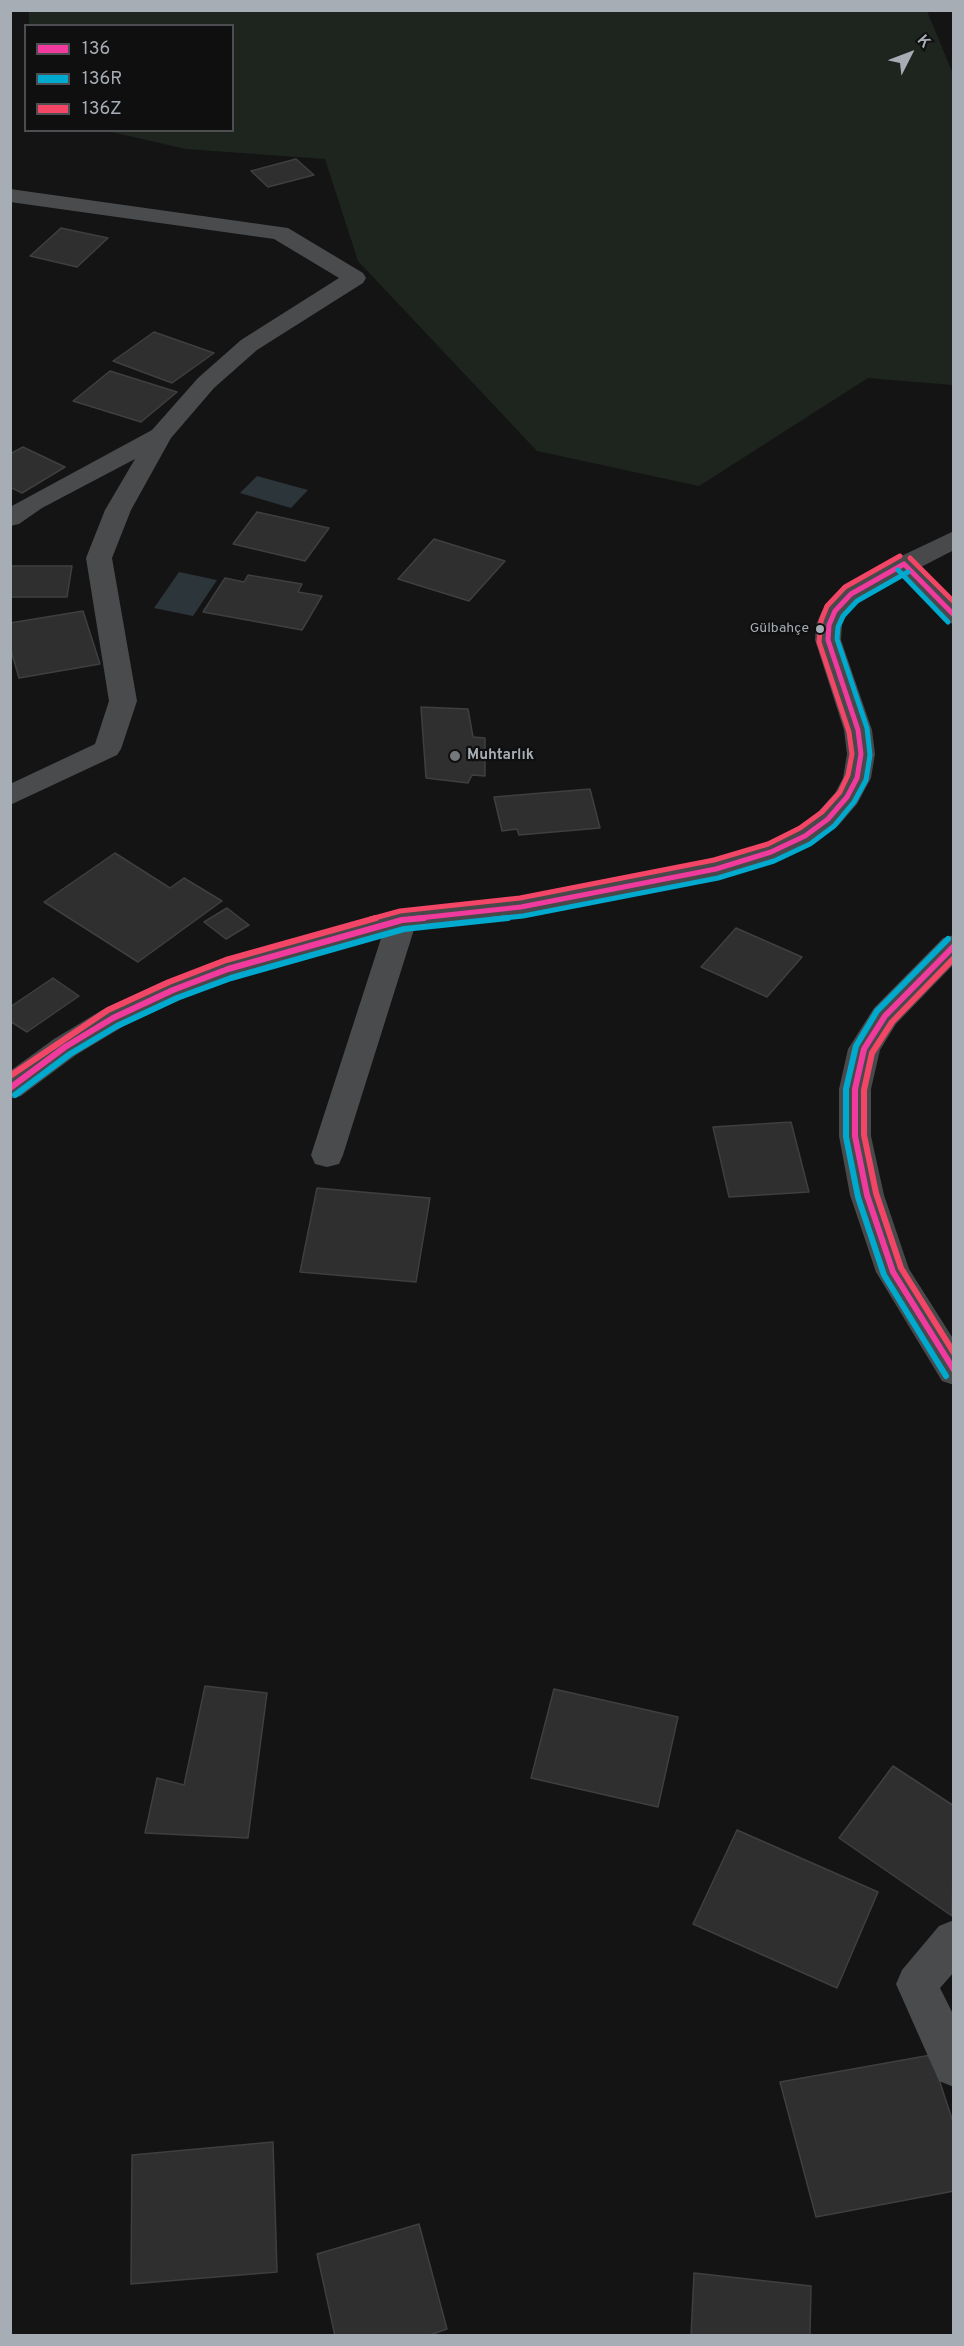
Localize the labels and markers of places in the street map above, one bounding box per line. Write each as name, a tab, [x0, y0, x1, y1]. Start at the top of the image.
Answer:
place label: Gülbahçe	[750, 621, 809, 637]
marker: Gülbahçe	[814, 623, 826, 635]
place label: Muhtarlık	[467, 747, 534, 765]
marker: Muhtarlık	[448, 749, 462, 763]

